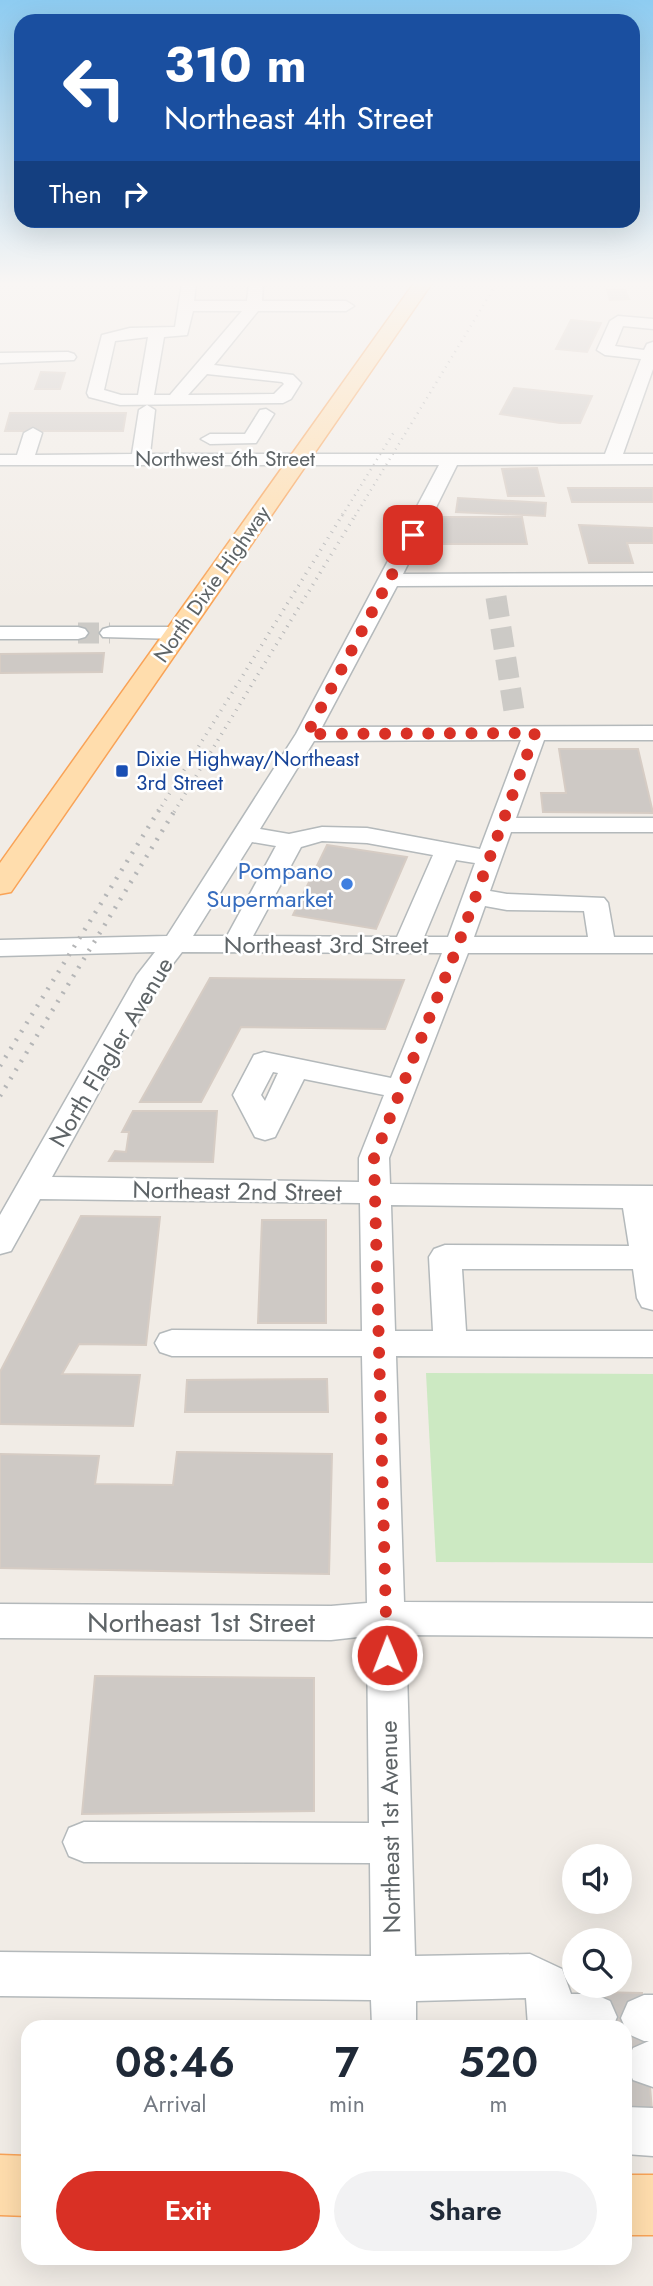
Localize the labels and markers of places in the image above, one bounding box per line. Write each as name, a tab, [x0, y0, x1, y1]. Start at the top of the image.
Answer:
pin	[383, 505, 443, 565]
place label: Dixie Highway/Northeast 3rd Street	[136, 744, 359, 798]
marker: Dixie Highway/Northeast 3rd Street	[114, 763, 130, 779]
place label: Pompano Supermarket	[206, 853, 333, 916]
marker: Pompano Supermarket	[339, 876, 355, 892]

